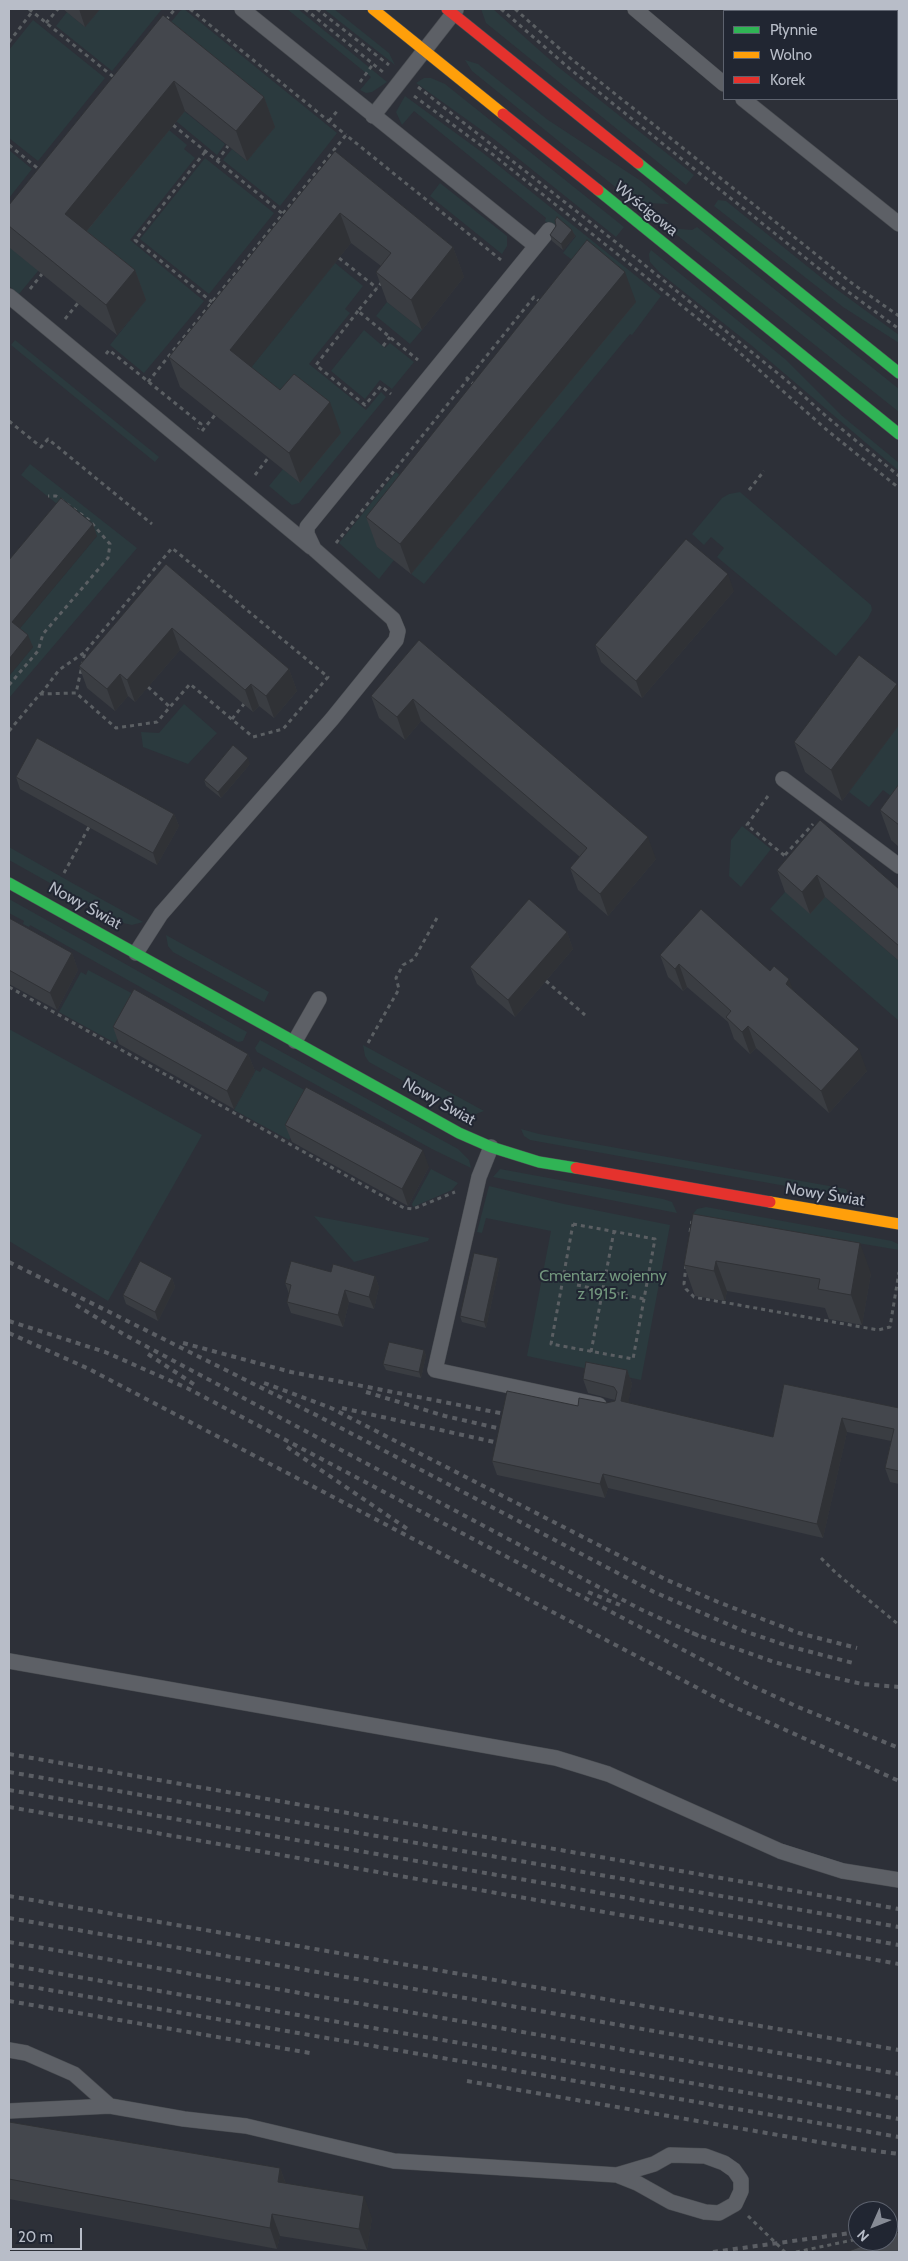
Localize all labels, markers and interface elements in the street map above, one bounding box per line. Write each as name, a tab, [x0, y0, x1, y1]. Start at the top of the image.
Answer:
legend	[723, 10, 898, 100]
text: Płynnie	[770, 21, 817, 39]
text: Wolno	[770, 46, 812, 64]
text: Korek	[770, 71, 805, 89]
street label: Wyścigowa	[610, 178, 682, 240]
street label: Nowy Świat	[45, 878, 125, 934]
street label: Nowy Świat	[399, 1074, 479, 1130]
street label: Nowy Świat	[784, 1179, 866, 1211]
park label: Cmentarz wojenny z 1915 r.	[539, 1266, 667, 1304]
north arrow	[848, 2201, 898, 2251]
scale bar	[12, 2218, 85, 2250]
text: N	[853, 2226, 873, 2246]
text: 20 m	[18, 2228, 53, 2246]

